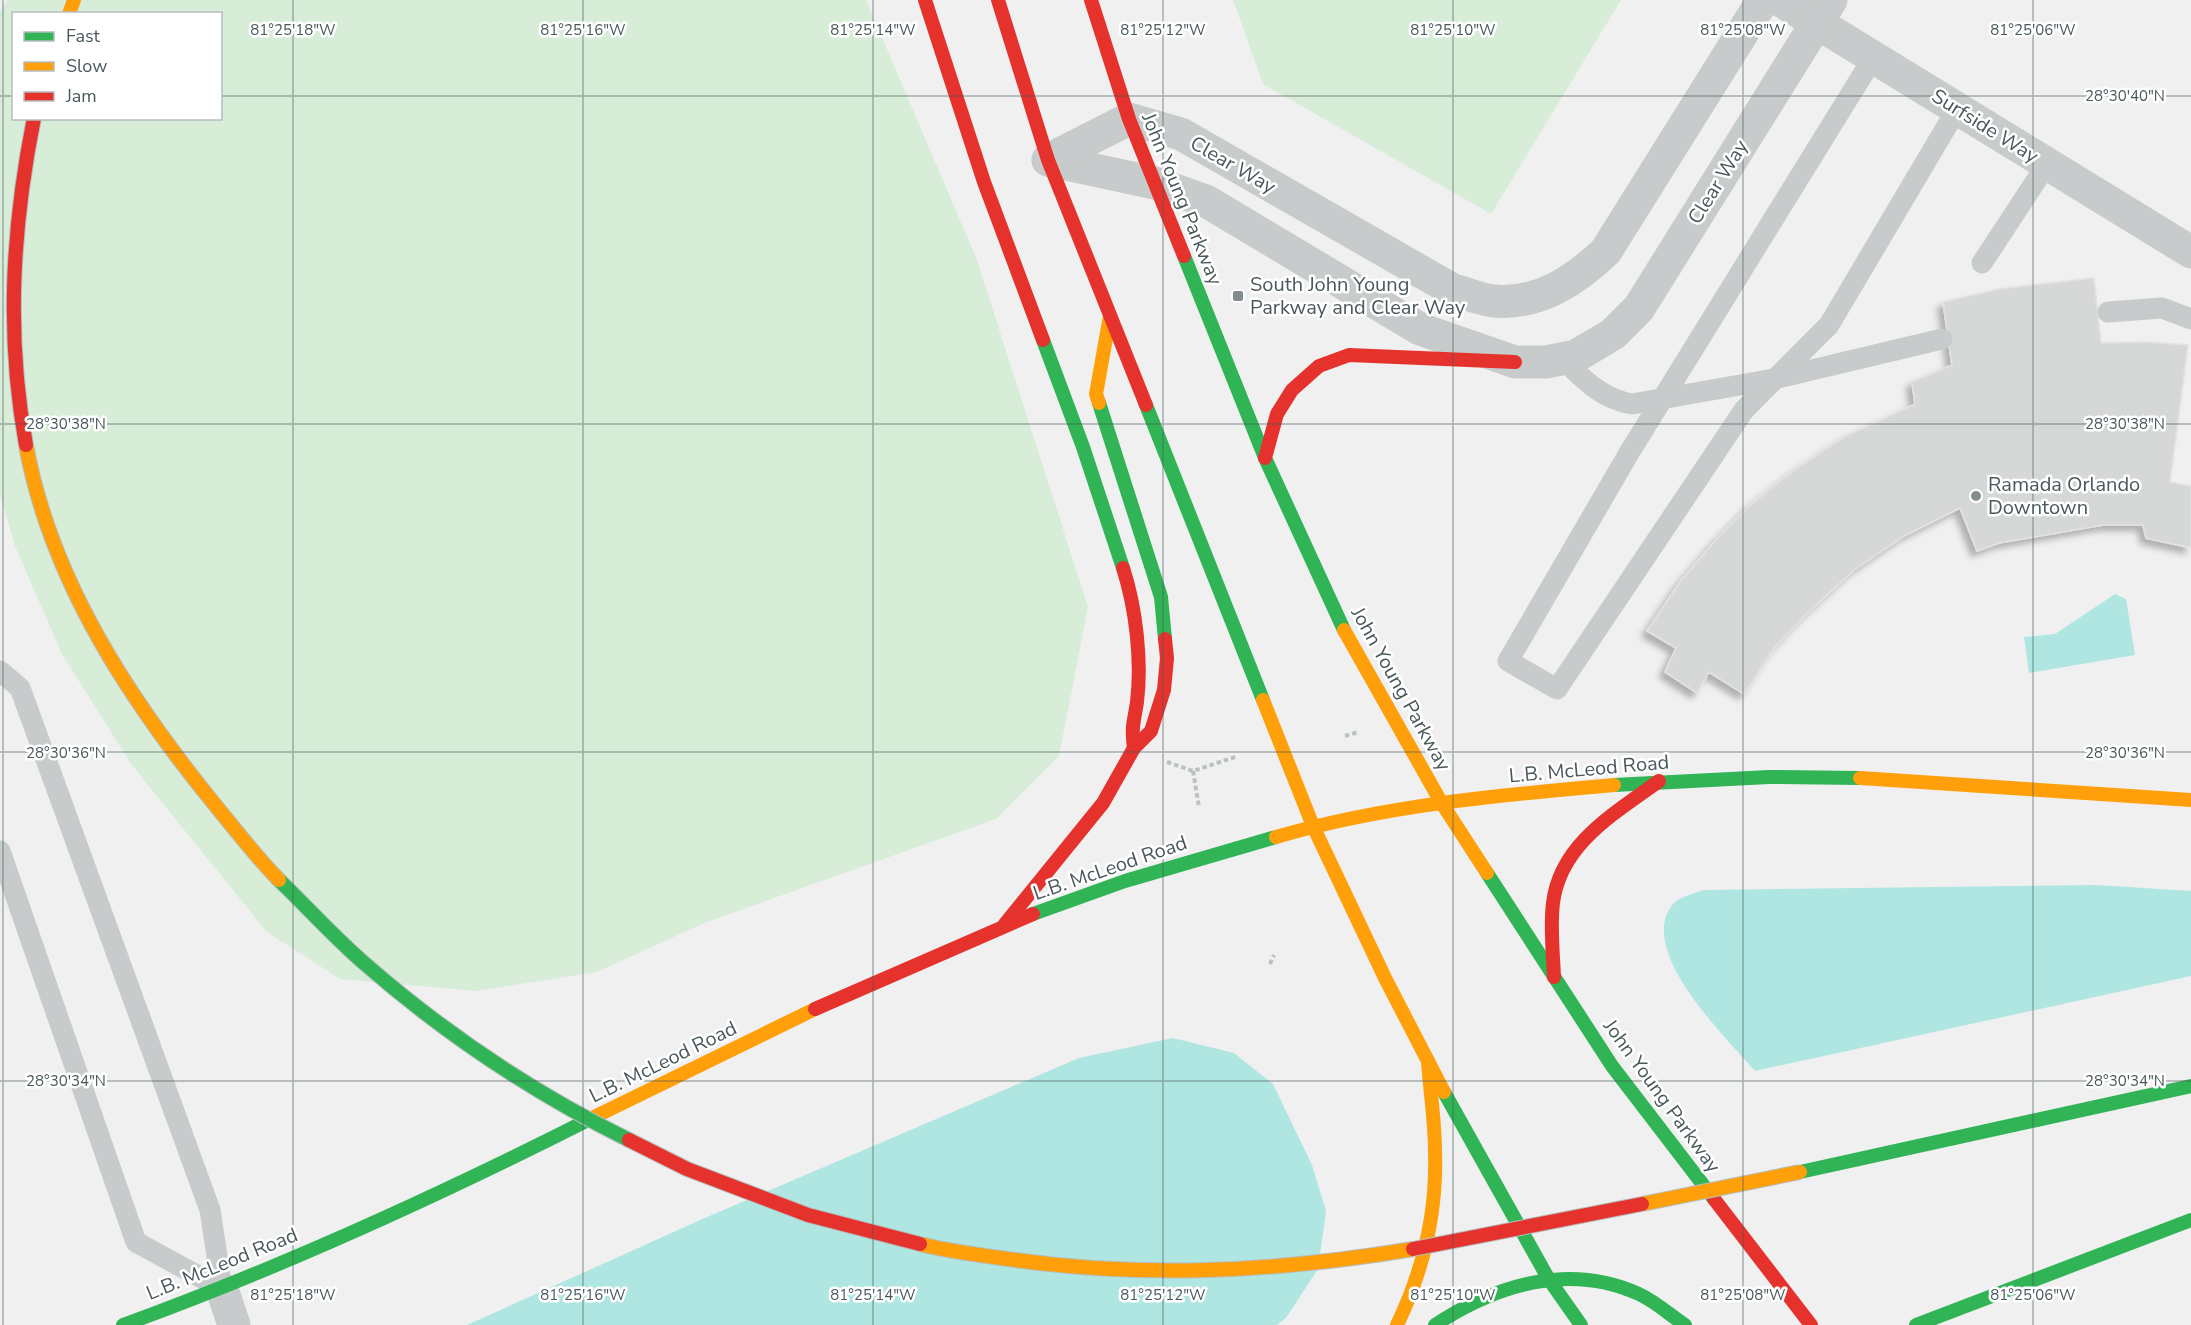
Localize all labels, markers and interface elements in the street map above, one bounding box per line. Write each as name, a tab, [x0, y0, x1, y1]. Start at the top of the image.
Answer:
legend	[12, 12, 222, 120]
text: 81°25'18"W	[250, 20, 336, 40]
text: 81°25'16"W	[540, 20, 626, 40]
text: 81°25'14"W	[830, 20, 916, 40]
text: 81°25'12"W	[1120, 20, 1206, 40]
text: 81°25'10"W	[1410, 20, 1496, 40]
text: 81°25'08"W	[1700, 20, 1786, 40]
text: 81°25'06"W	[1990, 20, 2076, 40]
text: Fast	[66, 24, 101, 48]
text: Slow	[66, 54, 107, 78]
street label: Surfside Way	[1926, 82, 2044, 170]
text: Jam	[65, 84, 97, 108]
text: 28°30'40"N	[2085, 86, 2165, 106]
street label: John Young Parkway	[1135, 108, 1229, 290]
street label: Clear Way	[1185, 130, 1281, 201]
street label: Clear Way	[1682, 134, 1755, 229]
place label: South John Young Parkway and Clear Way	[1250, 271, 1466, 321]
marker: South John Young Parkway and Clear Way	[1231, 289, 1245, 303]
text: 28°30'38"N	[26, 414, 106, 434]
text: 28°30'38"N	[2085, 414, 2165, 434]
place label: Ramada Orlando Downtown	[1988, 471, 2140, 521]
marker: Ramada Orlando Downtown	[1969, 489, 1983, 503]
street label: John Young Parkway	[1344, 601, 1458, 776]
text: 28°30'36"N	[26, 743, 106, 763]
text: 28°30'36"N	[2085, 743, 2165, 763]
street label: L.B. McLeod Road	[1508, 749, 1670, 789]
street label: L.B. McLeod Road	[1030, 829, 1190, 907]
street label: John Young Parkway	[1597, 1013, 1727, 1179]
street label: L.B. McLeod Road	[585, 1015, 741, 1109]
text: 28°30'34"N	[26, 1071, 106, 1091]
text: 28°30'34"N	[2085, 1071, 2165, 1091]
street label: L.B. McLeod Road	[142, 1221, 302, 1307]
text: 81°25'18"W	[250, 1285, 336, 1305]
text: 81°25'16"W	[540, 1285, 626, 1305]
text: 81°25'14"W	[830, 1285, 916, 1305]
text: 81°25'12"W	[1120, 1285, 1206, 1305]
text: 81°25'10"W	[1410, 1285, 1496, 1305]
text: 81°25'08"W	[1700, 1285, 1786, 1305]
text: 81°25'06"W	[1990, 1285, 2076, 1305]

